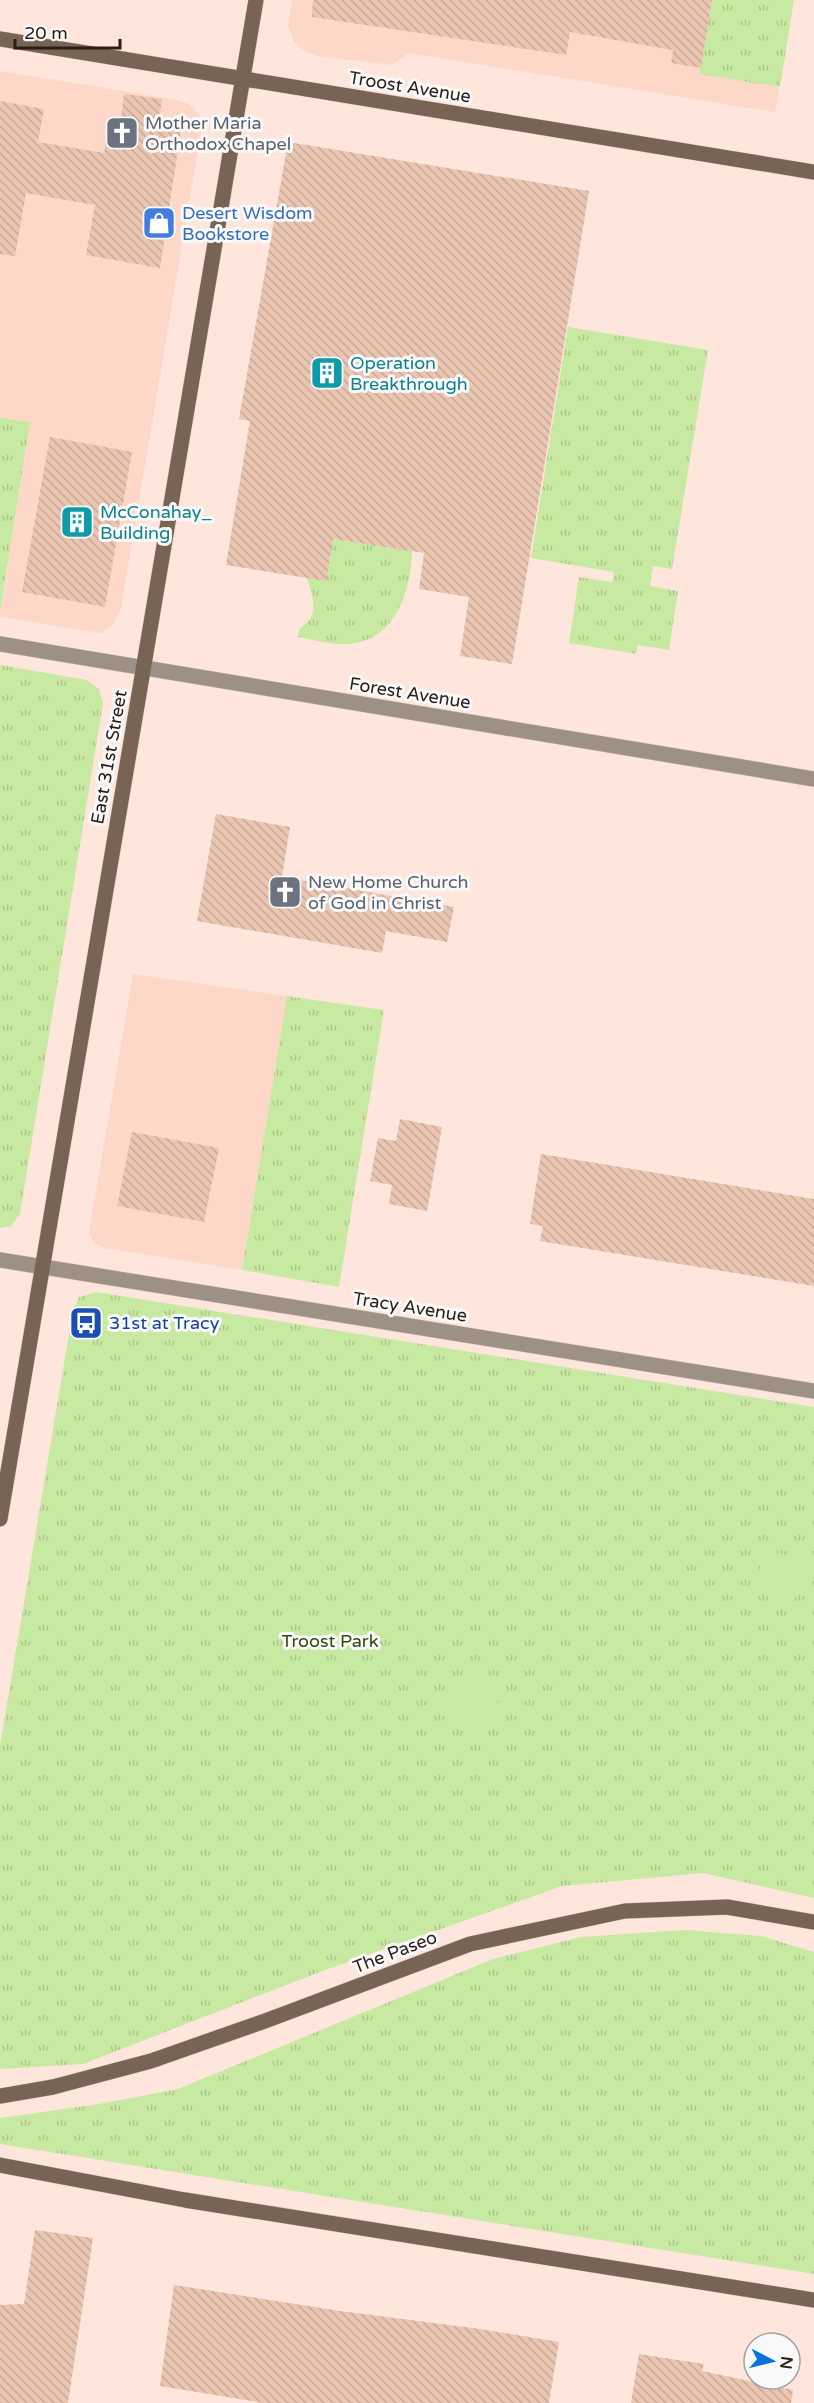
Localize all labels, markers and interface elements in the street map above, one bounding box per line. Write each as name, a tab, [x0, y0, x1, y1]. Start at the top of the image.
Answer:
scale bar	[15, 12, 120, 50]
text: 20 m	[24, 22, 68, 44]
street label: Troost Avenue	[348, 67, 472, 107]
place label: Mother Maria Orthodox Chapel	[145, 112, 291, 155]
church icon: Mother Maria Orthodox Chapel	[104, 115, 140, 151]
place label: Desert Wisdom Bookstore	[182, 202, 313, 245]
shop icon: Desert Wisdom Bookstore	[141, 205, 177, 241]
place label: Operation Breakthrough	[350, 352, 468, 395]
building icon: Operation Breakthrough	[309, 355, 345, 391]
place label: McConahay_ Building	[100, 501, 213, 544]
building icon: McConahay_ Building	[59, 504, 95, 540]
street label: Forest Avenue	[348, 673, 472, 713]
street label: East 31st Street	[86, 688, 132, 826]
place label: New Home Church of God in Christ	[308, 871, 468, 914]
church icon: New Home Church of God in Christ	[267, 874, 303, 910]
street label: Tracy Avenue	[351, 1287, 469, 1327]
bus stop icon: 31st at Tracy	[68, 1305, 104, 1341]
place label: 31st at Tracy	[109, 1312, 220, 1334]
park label: Troost Park	[282, 1630, 379, 1652]
street label: The Paseo	[350, 1926, 440, 1978]
north arrow	[742, 2331, 802, 2391]
text: N	[775, 2355, 797, 2370]

